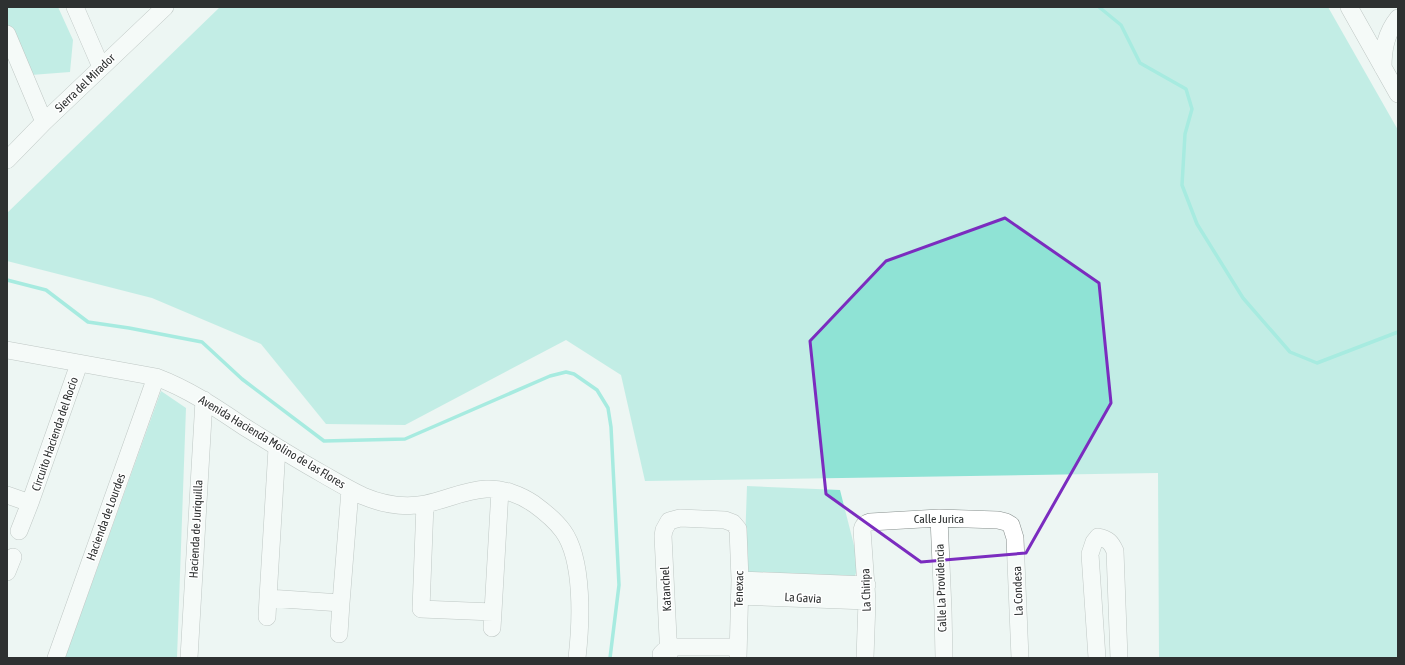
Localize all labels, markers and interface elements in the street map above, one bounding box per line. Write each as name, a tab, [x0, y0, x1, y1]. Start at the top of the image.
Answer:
street label: Sierra del Mirador	[52, 51, 118, 115]
street label: Circuito Hacienda del Rocío	[29, 375, 81, 493]
street label: Avenida Hacienda Molino de las Flores	[196, 393, 348, 491]
street label: Hacienda de Lourdes	[84, 472, 128, 562]
street label: Hacienda de Juriquilla	[186, 479, 206, 579]
street label: Calle Jurica	[914, 512, 964, 526]
street label: Calle La Providencia	[932, 544, 950, 632]
street label: Katanchel	[658, 565, 674, 612]
street label: La Condesa	[1010, 566, 1026, 616]
street label: La Chiripa	[858, 568, 874, 612]
street label: Tenexac	[732, 570, 746, 607]
street label: La Gavia	[784, 590, 822, 606]

